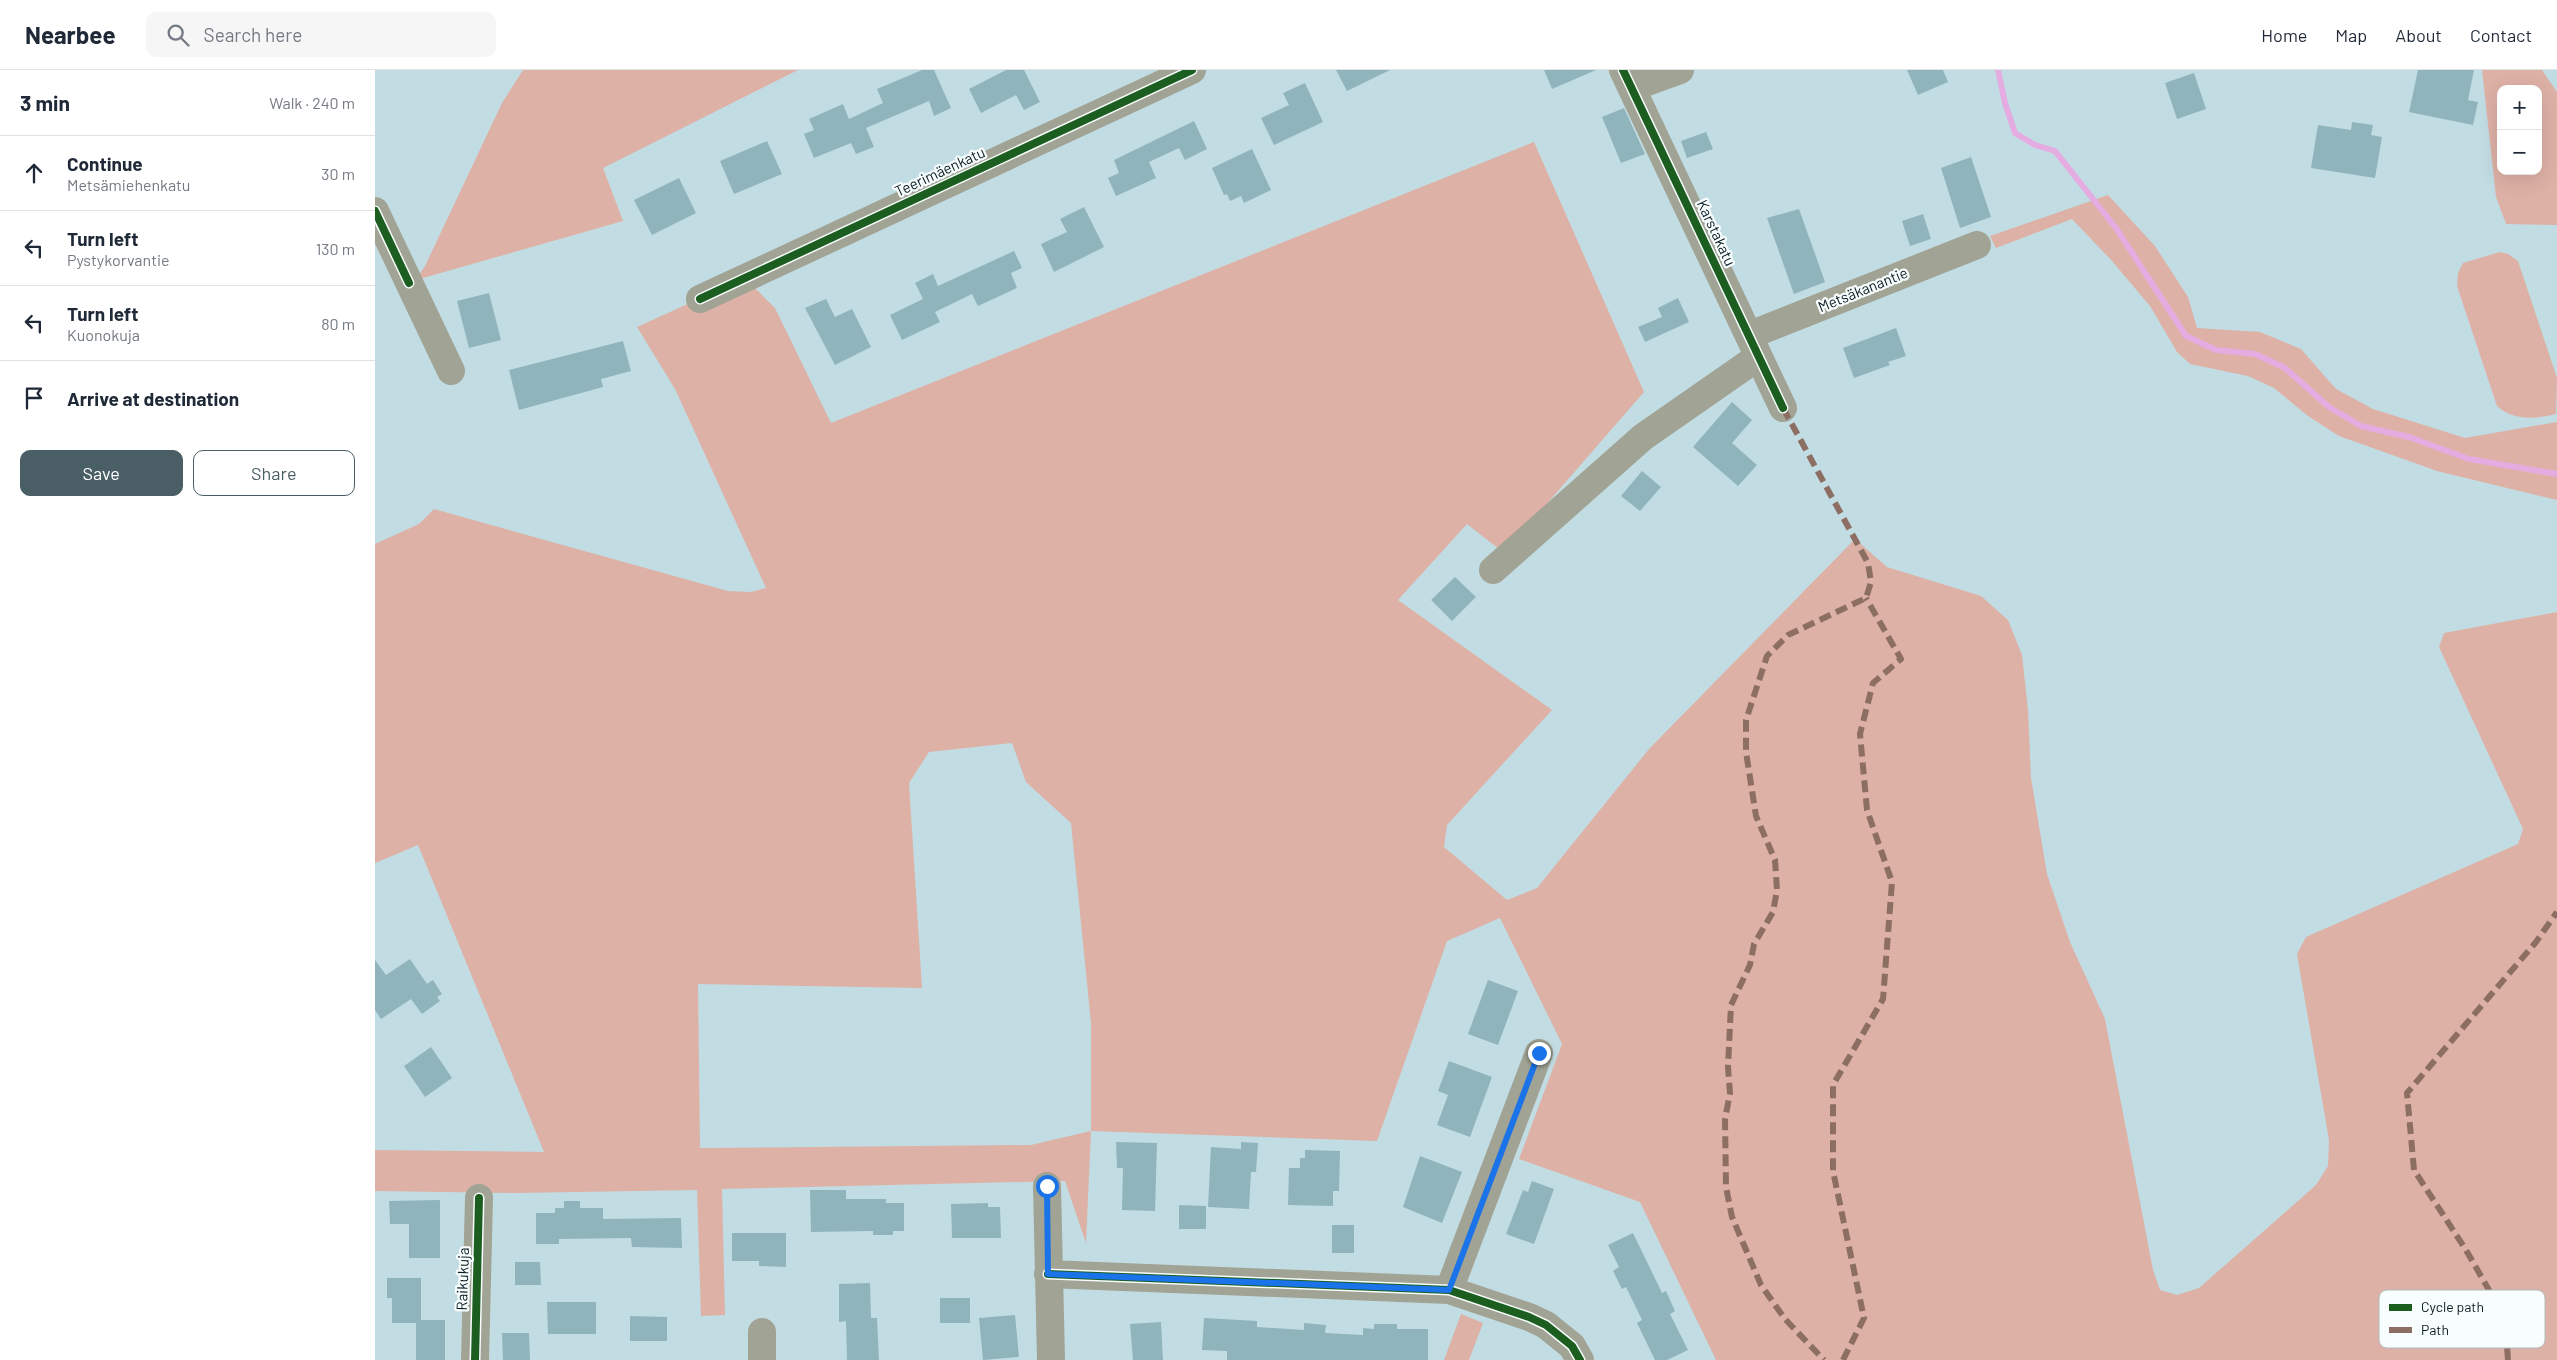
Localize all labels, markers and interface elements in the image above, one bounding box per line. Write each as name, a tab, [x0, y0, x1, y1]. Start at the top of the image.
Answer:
search box	[146, 12, 496, 57]
text: Nearbee	[25, 20, 116, 49]
icon: search	[164, 21, 192, 49]
text: Search here	[204, 23, 302, 46]
text: Home	[2261, 24, 2307, 46]
text: Map	[2335, 24, 2367, 46]
text: About	[2395, 24, 2442, 46]
text: Contact	[2470, 24, 2532, 46]
map controls	[2497, 85, 2542, 175]
button: +	[2497, 85, 2542, 130]
text: 3 min	[20, 90, 70, 115]
text: Walk · 240 m	[269, 93, 355, 112]
button: −	[2497, 130, 2542, 175]
street label: Teerimäenkatu	[892, 142, 987, 200]
text: Continue	[67, 152, 143, 175]
icon: ahead	[20, 159, 48, 187]
text: 30 m	[321, 164, 355, 183]
text: Metsämiehenkatu	[67, 175, 190, 194]
street label: Karstakatu	[1694, 197, 1740, 269]
text: Turn left	[67, 227, 138, 250]
icon: left	[20, 234, 48, 262]
text: 130 m	[316, 239, 355, 258]
text: Pystykorvantie	[67, 250, 170, 269]
street label: Metsäkanantie	[1815, 263, 1910, 315]
text: Turn left	[67, 302, 138, 325]
icon: left	[20, 309, 48, 337]
text: 80 m	[321, 314, 355, 333]
text: Kuonokuja	[67, 325, 140, 344]
icon: arrive	[20, 384, 48, 412]
text: Arrive at destination	[67, 387, 239, 410]
button: Save	[20, 450, 183, 496]
button: Share	[193, 450, 355, 496]
route end	[1528, 1042, 1551, 1065]
route start	[1036, 1175, 1059, 1198]
street label: Raikukuja	[452, 1247, 472, 1311]
legend	[2379, 1290, 2545, 1348]
text: Cycle path	[2421, 1298, 2484, 1315]
text: Path	[2421, 1321, 2449, 1338]

